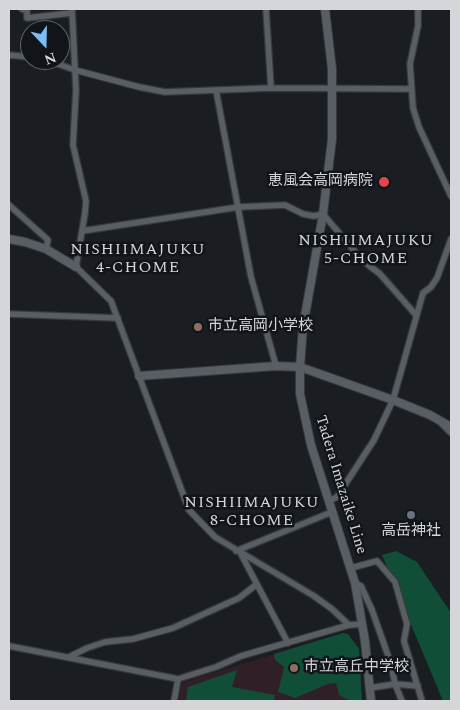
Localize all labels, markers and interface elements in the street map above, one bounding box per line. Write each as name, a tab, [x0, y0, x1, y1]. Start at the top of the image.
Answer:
north arrow	[20, 20, 70, 70]
text: N	[41, 47, 59, 70]
place label: 恵風会高岡病院	[268, 173, 373, 191]
marker: 恵風会高岡病院	[377, 175, 391, 189]
district label: NISHIIMAJUKU 5-CHOME	[297, 232, 435, 270]
district label: NISHIIMAJUKU 4-CHOME	[69, 241, 207, 279]
place label: 市立高岡小学校	[208, 318, 313, 336]
marker: 市立高岡小学校	[192, 321, 204, 333]
street label: Tadera Imazaike Line	[310, 413, 370, 557]
district label: NISHIIMAJUKU 8-CHOME	[183, 494, 321, 532]
marker: 高岳神社	[405, 509, 417, 521]
place label: 高岳神社	[381, 523, 441, 541]
place label: 市立高丘中学校	[304, 659, 409, 677]
marker: 市立高丘中学校	[288, 662, 300, 674]

